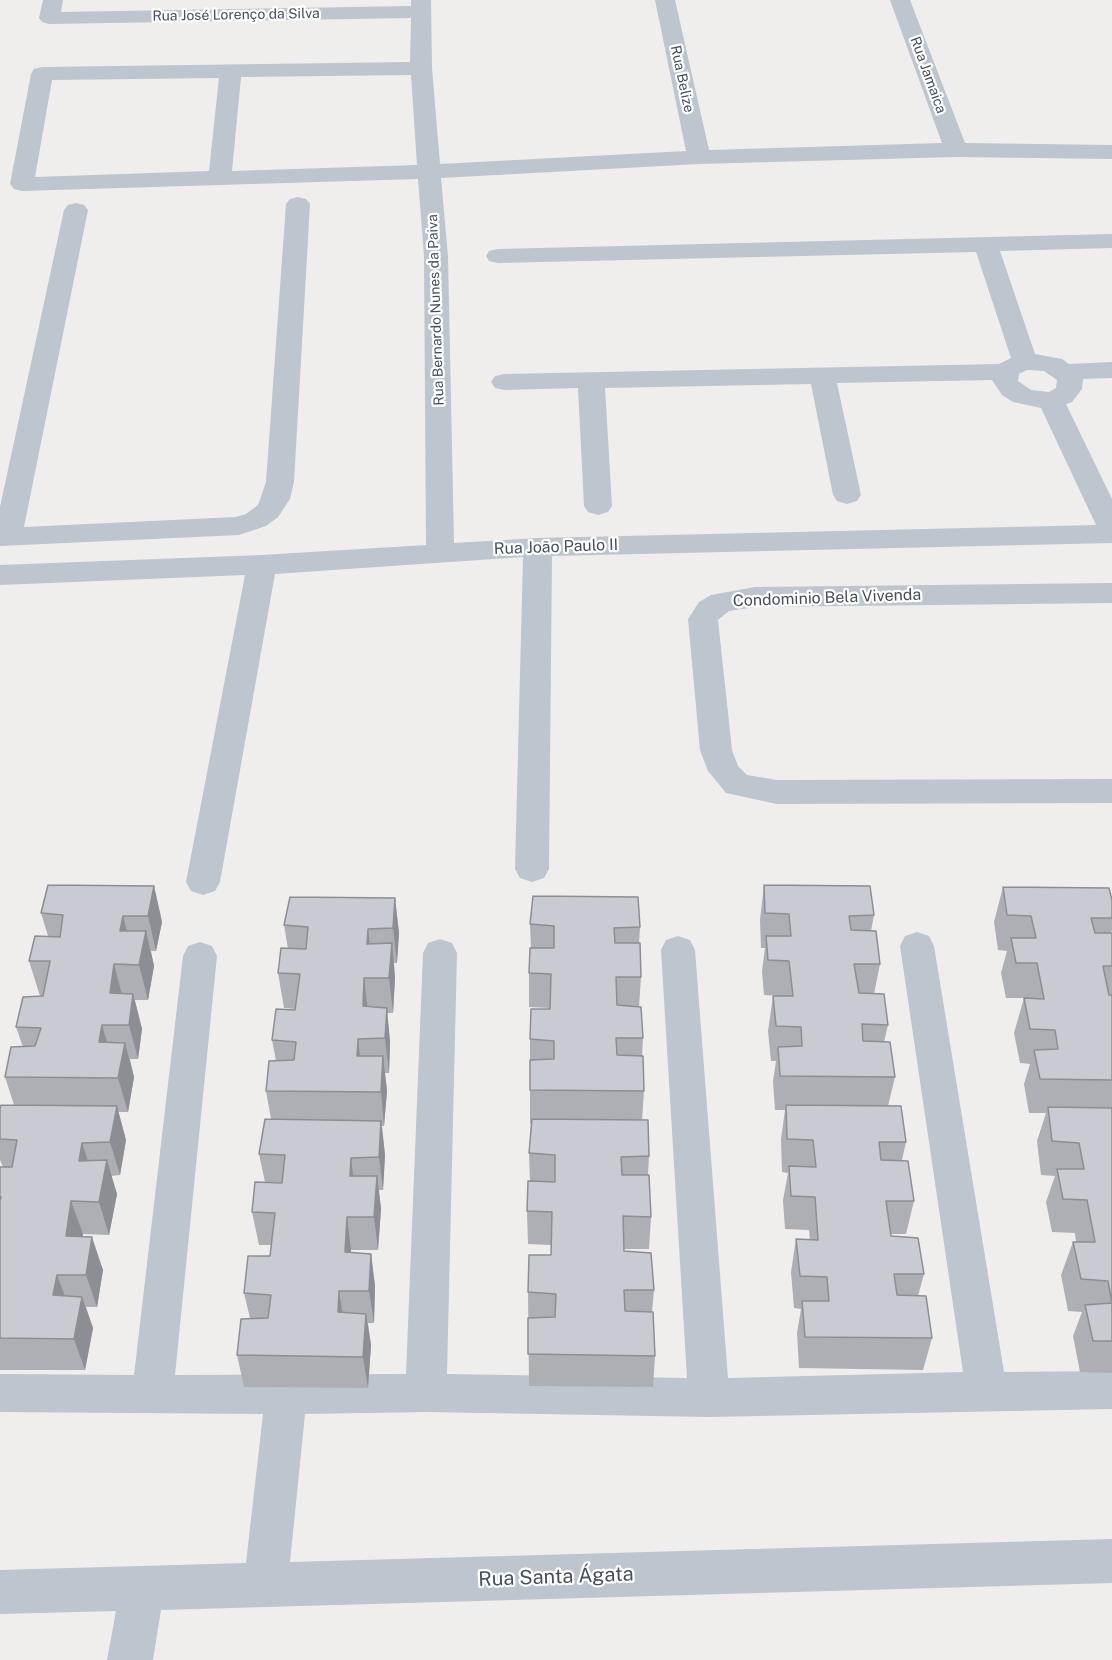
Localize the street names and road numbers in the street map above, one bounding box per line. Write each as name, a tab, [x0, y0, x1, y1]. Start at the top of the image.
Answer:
street label: Rua José Lorenço da Silva	[152, 5, 320, 25]
street label: Rua Jamaica	[906, 34, 950, 116]
street label: Rua Belize	[667, 44, 697, 114]
street label: Rua Bernardo Nunes da Paiva	[424, 214, 448, 406]
street label: Rua João Paulo II	[494, 535, 618, 559]
street label: Condominio Bela Vivenda	[732, 585, 922, 611]
street label: Rua Santa Ágata	[478, 1562, 634, 1592]

